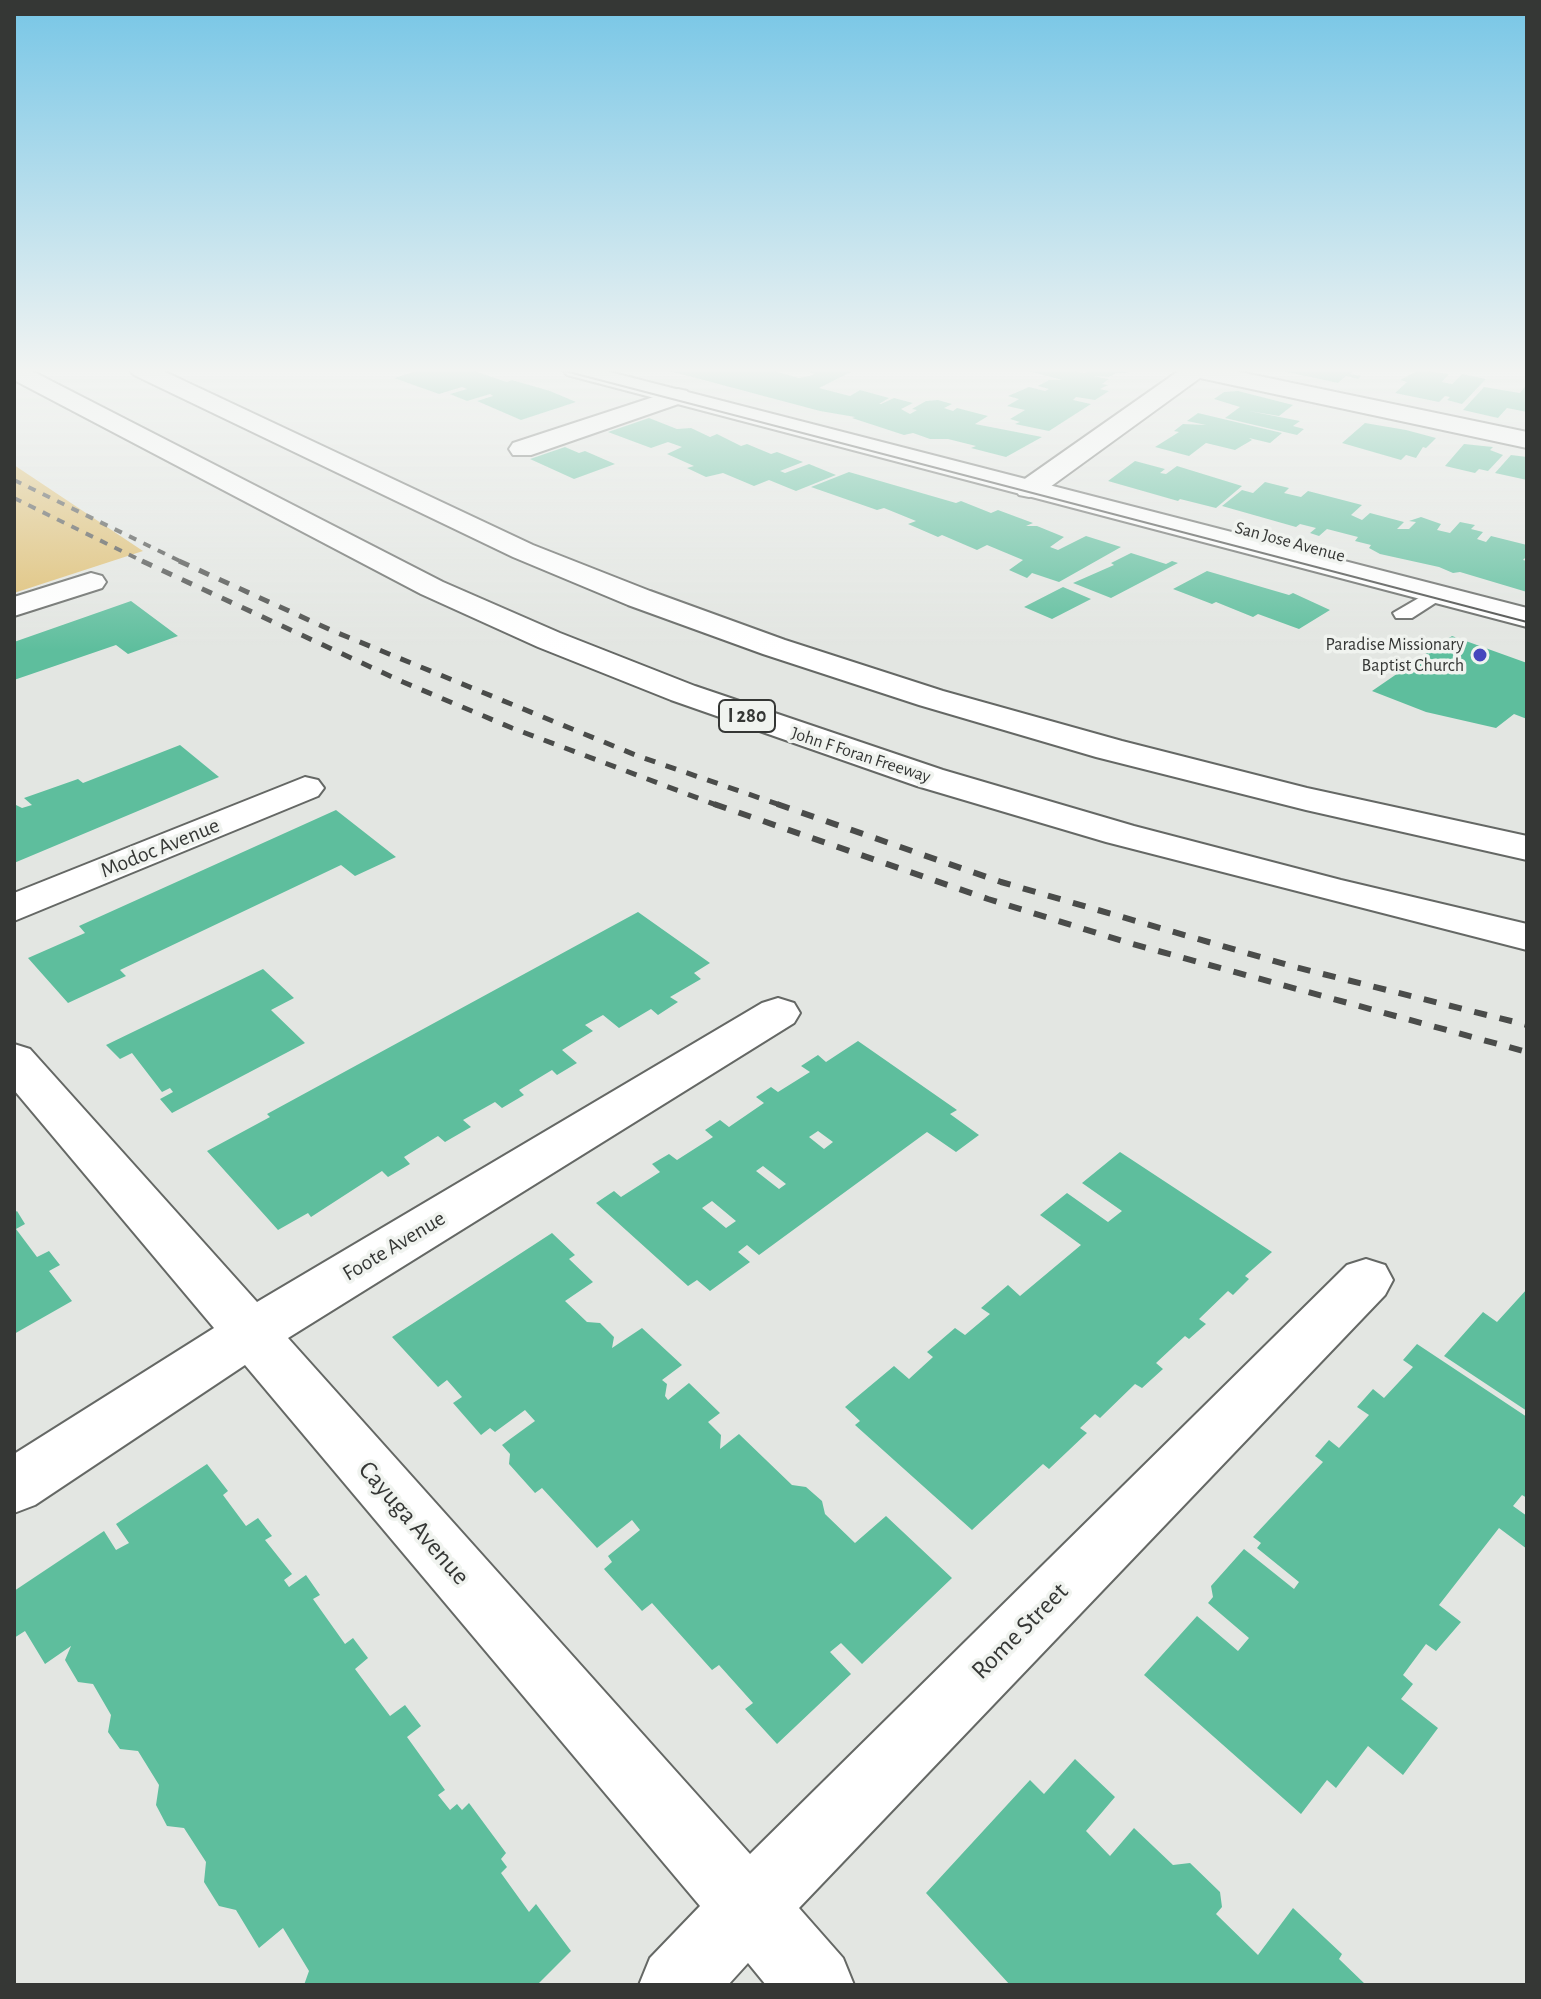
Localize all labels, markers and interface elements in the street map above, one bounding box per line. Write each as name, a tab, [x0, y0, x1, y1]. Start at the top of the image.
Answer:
street label: San Jose Avenue	[1233, 517, 1347, 567]
place label: Paradise Missionary Baptist Church	[1325, 634, 1464, 676]
marker: Paradise Missionary Baptist Church	[1471, 646, 1489, 664]
road number: I 280	[719, 700, 775, 732]
street label: John F Foran Freeway	[789, 722, 933, 788]
street label: Modoc Avenue	[97, 812, 223, 884]
street label: Foote Avenue	[338, 1205, 450, 1287]
street label: Cayuga Avenue	[352, 1455, 476, 1591]
street label: Rome Street	[965, 1576, 1075, 1686]

